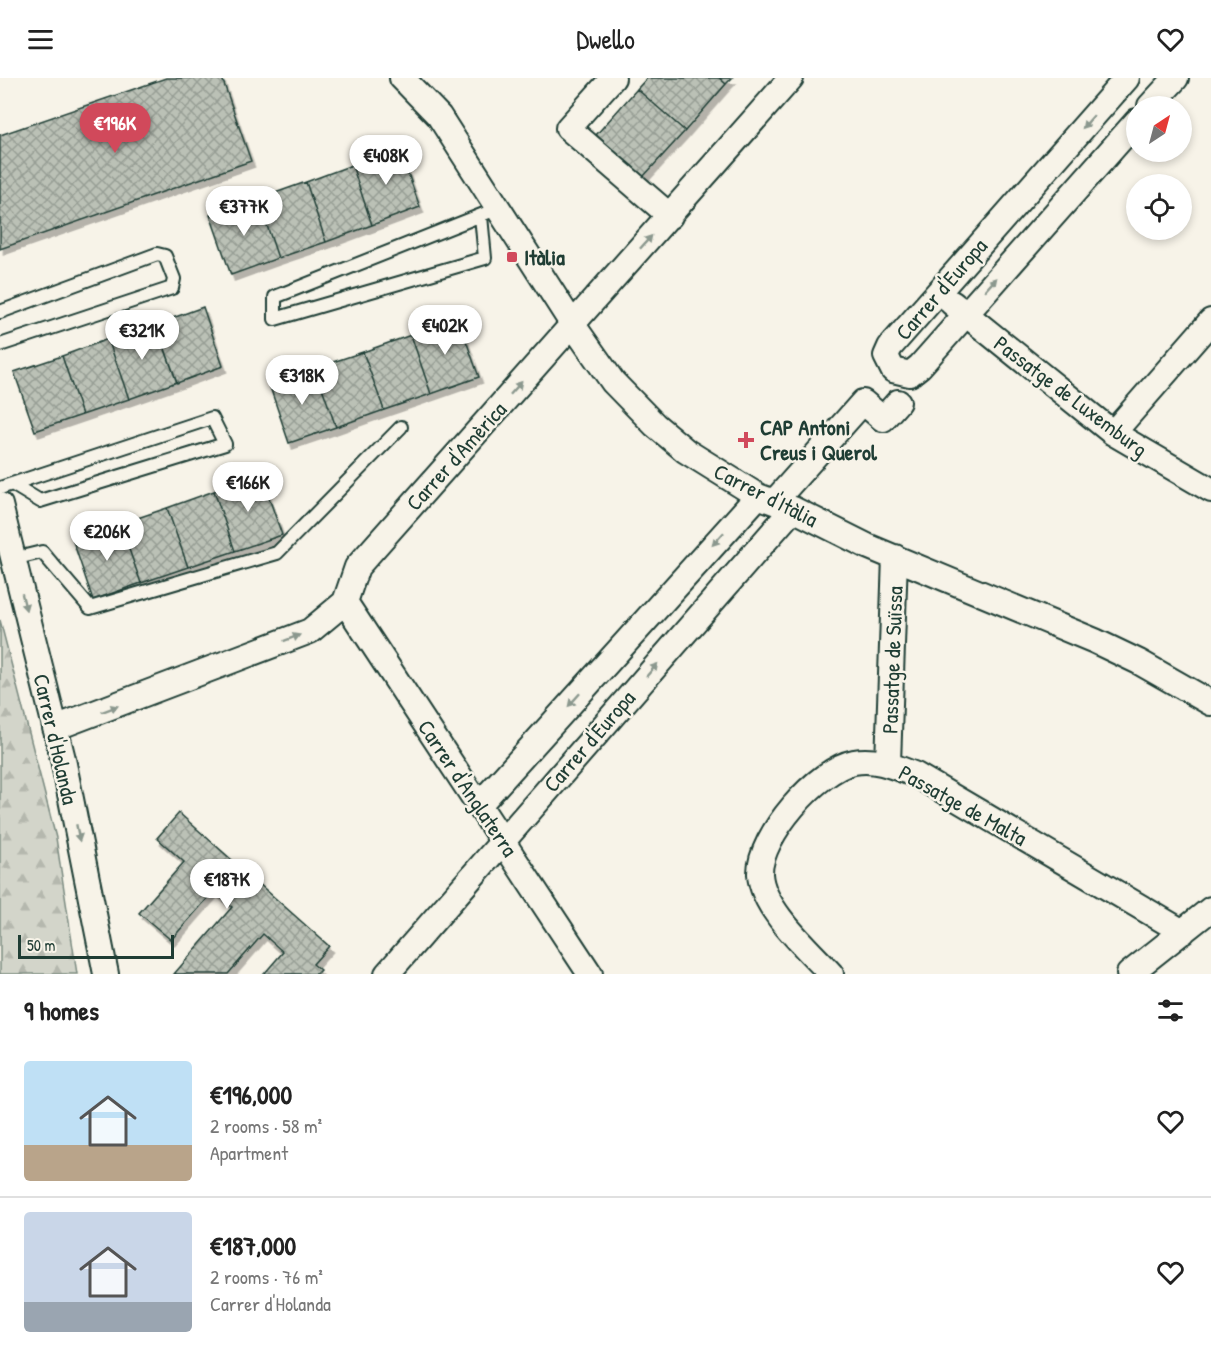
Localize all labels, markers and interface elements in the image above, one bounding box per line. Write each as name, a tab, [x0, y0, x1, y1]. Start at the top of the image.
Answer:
text: Dwello	[576, 21, 635, 57]
icon: menu	[24, 23, 57, 56]
icon: heart	[1154, 23, 1187, 56]
north arrow	[1126, 96, 1192, 162]
map controls	[1126, 96, 1192, 240]
pin: €196K	[73, 103, 157, 154]
text: €196K	[94, 109, 136, 136]
one-way arrow	[1082, 114, 1095, 129]
pin: €408K	[344, 135, 428, 186]
text: €408K	[363, 141, 409, 168]
button: locate	[1126, 174, 1192, 240]
pin: €377K	[202, 186, 286, 237]
text: €377K	[220, 192, 268, 219]
street label: Carrer d'Europa	[888, 231, 994, 346]
one-way arrow	[639, 235, 653, 250]
place label: Itàlia	[524, 242, 565, 272]
marker: Itàlia	[505, 250, 519, 264]
one-way arrow	[984, 277, 997, 292]
pin: €402K	[403, 305, 487, 356]
pin: €321K	[100, 310, 184, 361]
text: €402K	[422, 311, 468, 338]
text: €321K	[119, 316, 165, 343]
street label: Passatge de Luxemburg	[988, 328, 1154, 464]
pin: €318K	[260, 355, 344, 406]
text: €318K	[280, 361, 324, 388]
one-way arrow	[509, 381, 522, 396]
street label: Carrer d'Amèrica	[399, 395, 513, 517]
place label: CAP Antoni Creus i Querol	[760, 412, 878, 467]
marker: CAP Antoni Creus i Querol	[737, 431, 755, 449]
street label: Carrer d'Itàlia	[709, 456, 823, 534]
pin: €166K	[206, 462, 290, 513]
text: €166K	[226, 468, 270, 495]
pin: €206K	[65, 511, 149, 562]
text: €206K	[84, 517, 130, 544]
one-way arrow	[712, 531, 725, 546]
street label: Passatge de Suïssa	[874, 585, 910, 734]
one-way arrow	[19, 593, 29, 612]
one-way arrow	[283, 633, 301, 643]
one-way arrow	[645, 663, 658, 678]
street label: Carrer d'Holanda	[26, 671, 86, 807]
street label: Carrer d'Europa	[536, 683, 642, 798]
one-way arrow	[568, 692, 581, 707]
one-way arrow	[101, 703, 119, 713]
street label: Carrer d'Anglaterra	[411, 714, 525, 863]
street label: Passatge de Malta	[894, 757, 1033, 853]
one-way arrow	[74, 824, 83, 843]
pin: €187K	[185, 859, 269, 910]
text: €187K	[204, 865, 250, 892]
scale bar	[18, 932, 174, 960]
text: 50 m	[27, 934, 56, 956]
text: 9 homes	[24, 993, 99, 1028]
icon: filters	[1154, 994, 1187, 1027]
text: €196,000	[210, 1077, 292, 1112]
icon: home	[72, 1085, 144, 1157]
icon: heart	[1154, 1105, 1187, 1138]
text: 2 rooms · 58 m²	[210, 1112, 322, 1139]
text: Apartment	[210, 1139, 288, 1166]
text: €187,000	[210, 1228, 296, 1263]
icon: home	[72, 1236, 144, 1308]
icon: heart	[1154, 1256, 1187, 1289]
text: 2 rooms · 76 m²	[210, 1263, 323, 1290]
text: Carrer d'Holanda	[210, 1290, 331, 1317]

